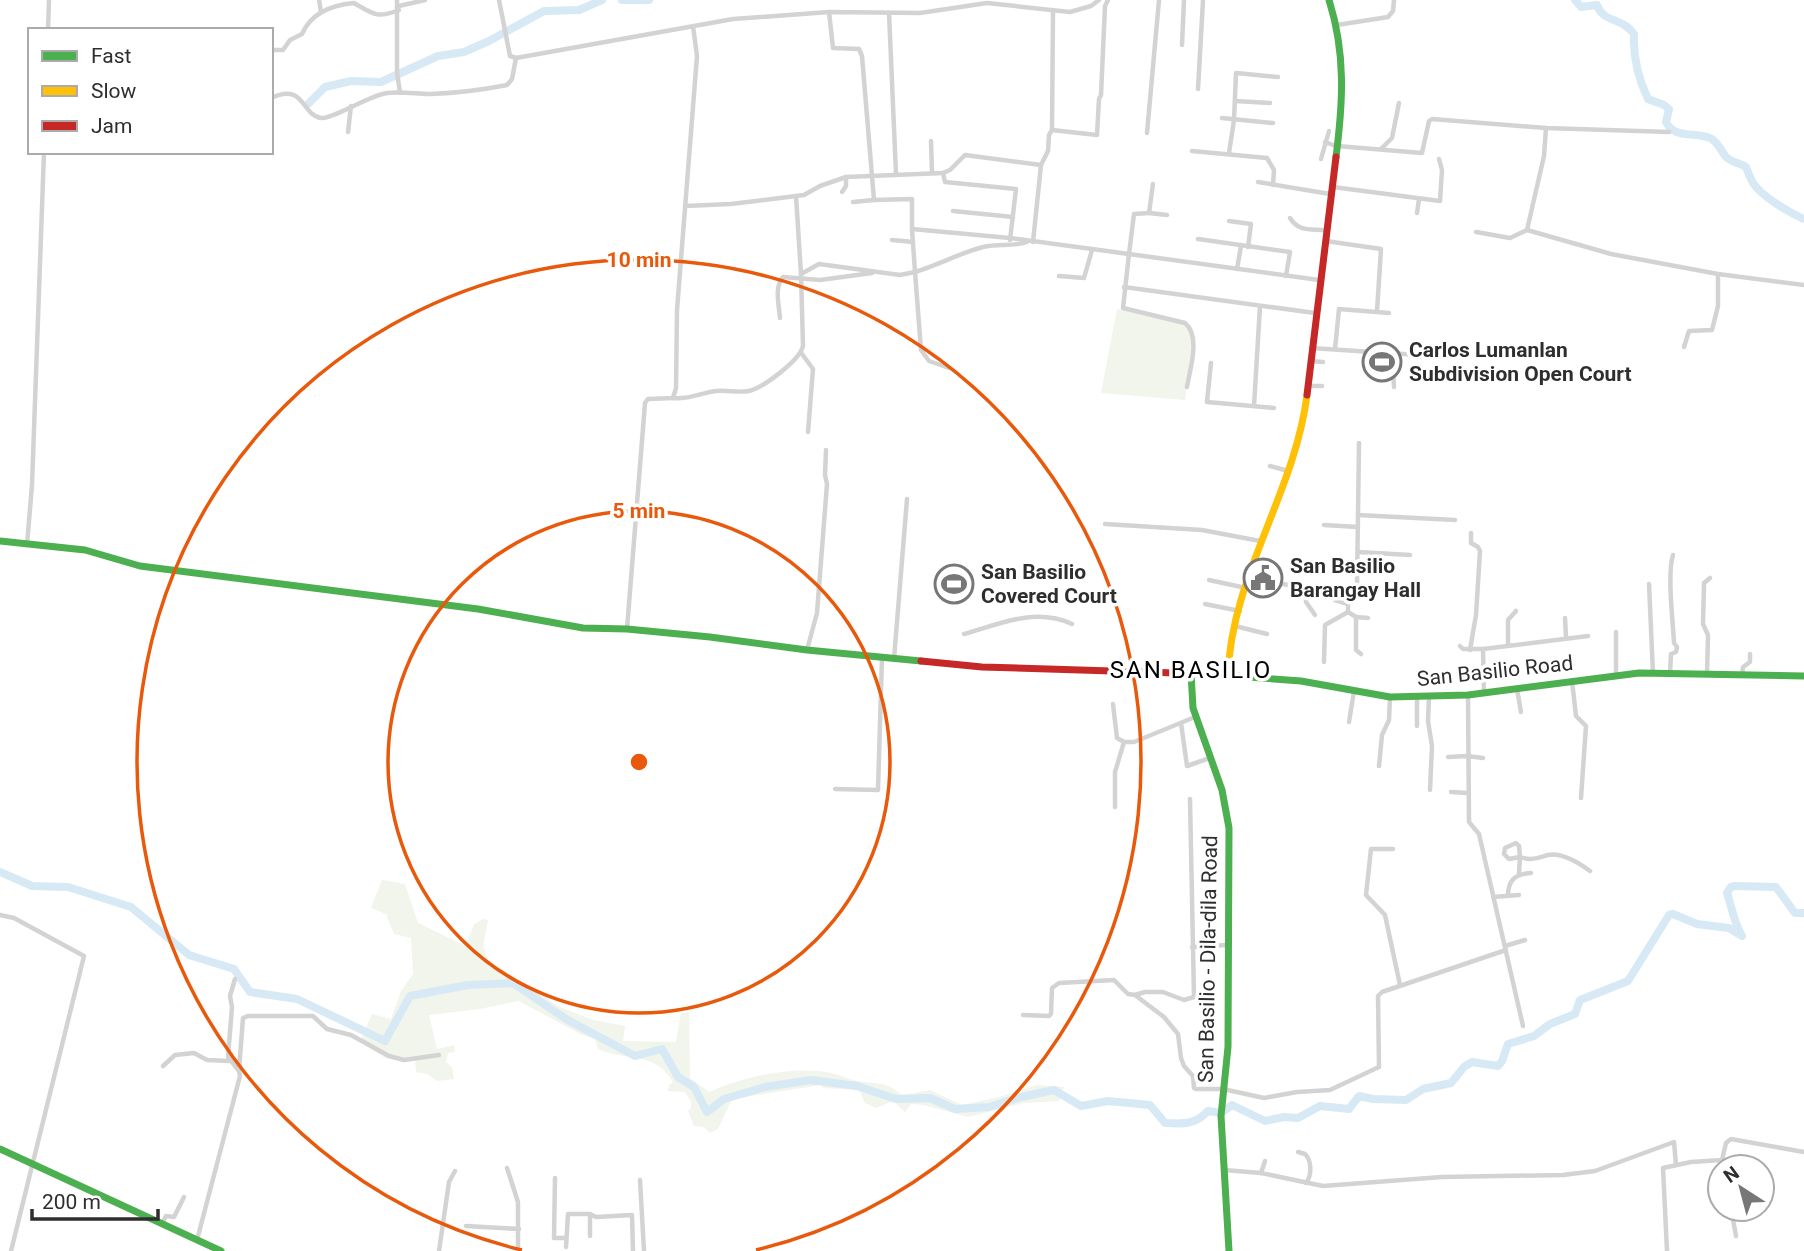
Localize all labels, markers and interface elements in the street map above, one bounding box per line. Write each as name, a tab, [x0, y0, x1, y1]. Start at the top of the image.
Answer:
legend	[28, 28, 273, 154]
text: Fast	[91, 44, 132, 68]
text: Slow	[91, 79, 137, 103]
text: Jam	[91, 114, 132, 138]
text: 10 min	[607, 248, 671, 272]
place label: Carlos Lumanlan Subdivision Open Court	[1409, 338, 1632, 386]
sports icon: Carlos Lumanlan Subdivision Open Court	[1361, 341, 1403, 383]
text: 5 min	[613, 499, 665, 523]
place label: San Basilio Barangay Hall	[1290, 554, 1421, 602]
public building icon: San Basilio Barangay Hall	[1242, 557, 1284, 599]
place label: San Basilio Covered Court	[981, 560, 1117, 608]
sports icon: San Basilio Covered Court	[933, 563, 975, 605]
street label: San Basilio Road	[1416, 651, 1574, 691]
district label: SAN BASILIO	[1110, 656, 1272, 684]
centre of rings	[627, 750, 651, 774]
street label: San Basilio - Dila-dila Road	[1194, 835, 1222, 1083]
north arrow	[1706, 1153, 1776, 1223]
text: N	[1719, 1161, 1743, 1188]
scale bar	[32, 1178, 158, 1222]
text: 200 m	[42, 1190, 101, 1214]

